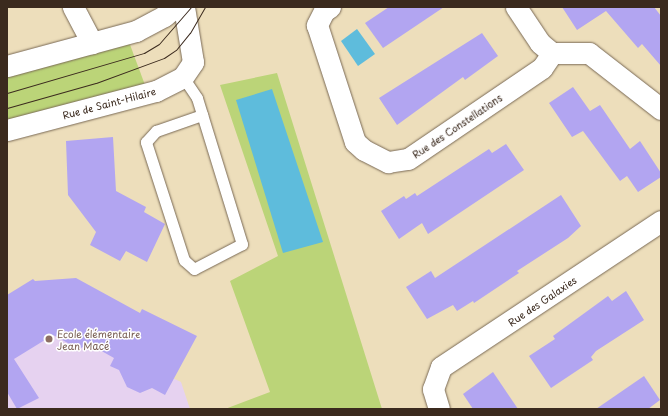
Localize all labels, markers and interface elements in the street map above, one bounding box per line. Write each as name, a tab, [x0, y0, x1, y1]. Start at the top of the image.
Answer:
street label: Rue de Saint-Hilaire	[60, 85, 158, 121]
street label: Rue des Constellations	[409, 91, 505, 161]
street label: Rue des Galaxies	[505, 273, 579, 329]
place label: Ecole élémentaire Jean Macé	[57, 327, 141, 350]
marker: Ecole élémentaire Jean Macé	[44, 334, 54, 344]

